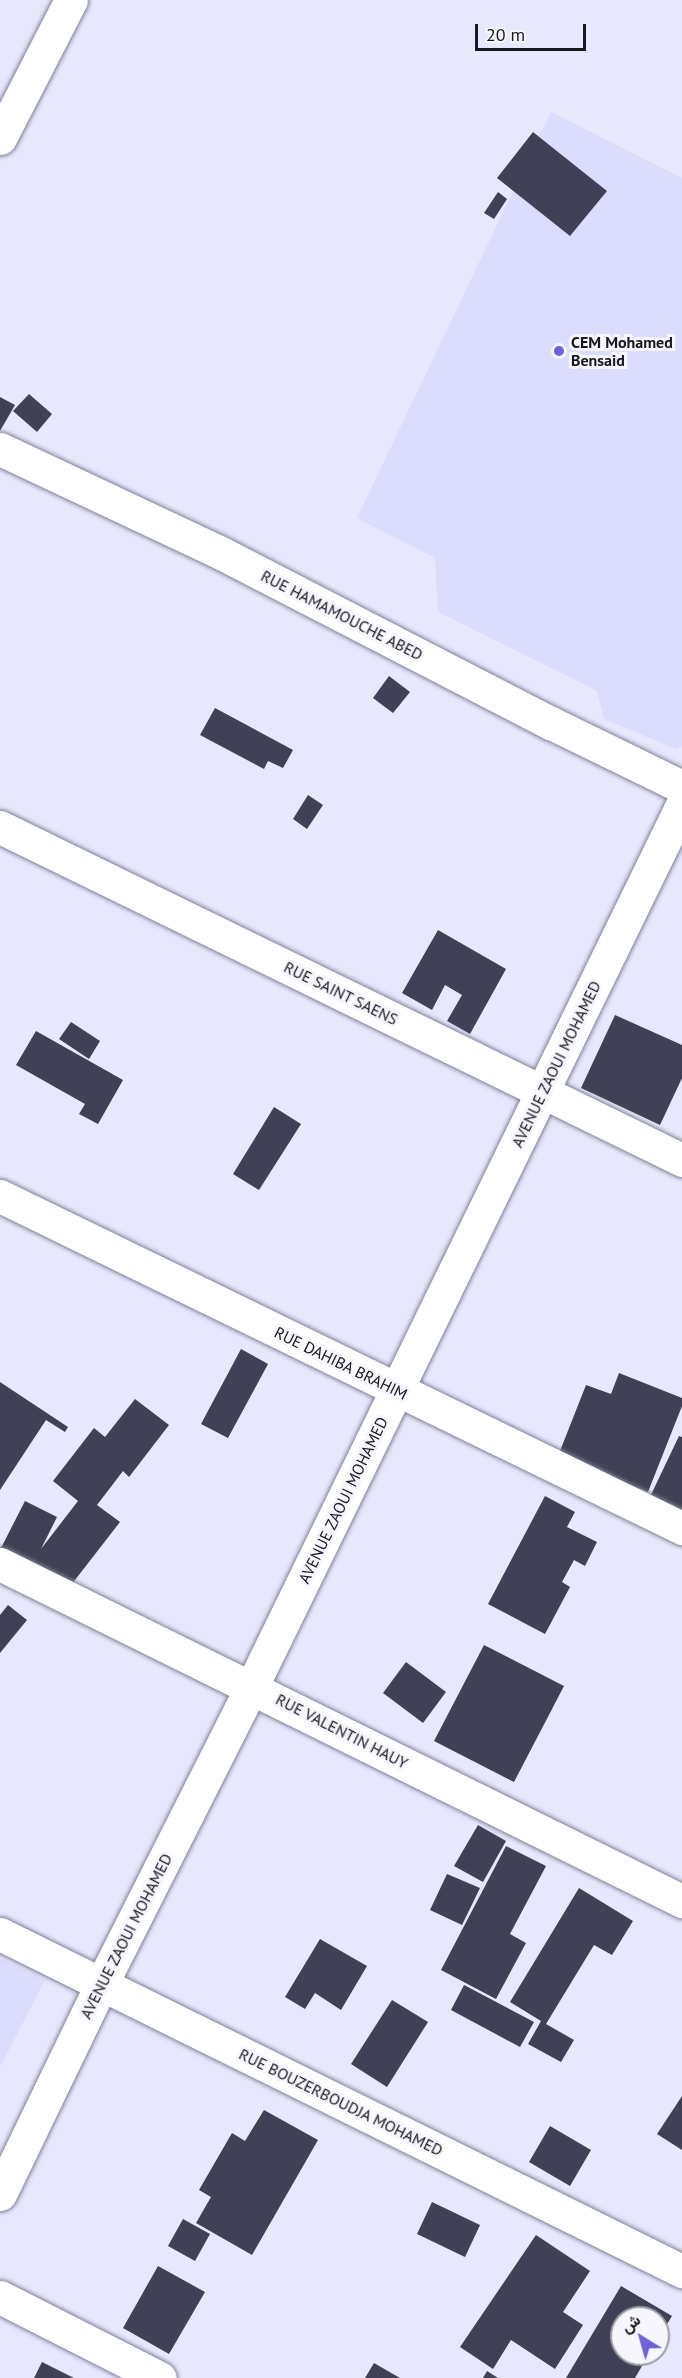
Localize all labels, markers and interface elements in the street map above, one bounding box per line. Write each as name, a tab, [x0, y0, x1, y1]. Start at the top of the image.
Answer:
scale bar	[478, 12, 589, 50]
text: 20 m	[486, 23, 525, 46]
place label: CEM Mohamed Bensaid	[571, 332, 673, 370]
marker: CEM Mohamed Bensaid	[552, 344, 566, 358]
street label: RUE HAMAMOUCHE ABED	[258, 566, 426, 664]
street label: RUE SAINT SAENS	[281, 957, 401, 1029]
street label: AVENUE ZAOUI MOHAMED	[507, 977, 605, 1151]
street label: RUE DAHIBA BRAHIM	[271, 1322, 411, 1404]
street label: AVENUE ZAOUI MOHAMED	[294, 1413, 392, 1587]
street label: RUE VALENTIN HAUY	[273, 1689, 411, 1773]
street label: AVENUE ZAOUI MOHAMED	[76, 1850, 176, 2022]
street label: RUE BOUZERBOUDJA MOHAMED	[236, 2044, 446, 2160]
north arrow	[610, 2306, 670, 2366]
text: ش	[617, 2309, 644, 2337]

